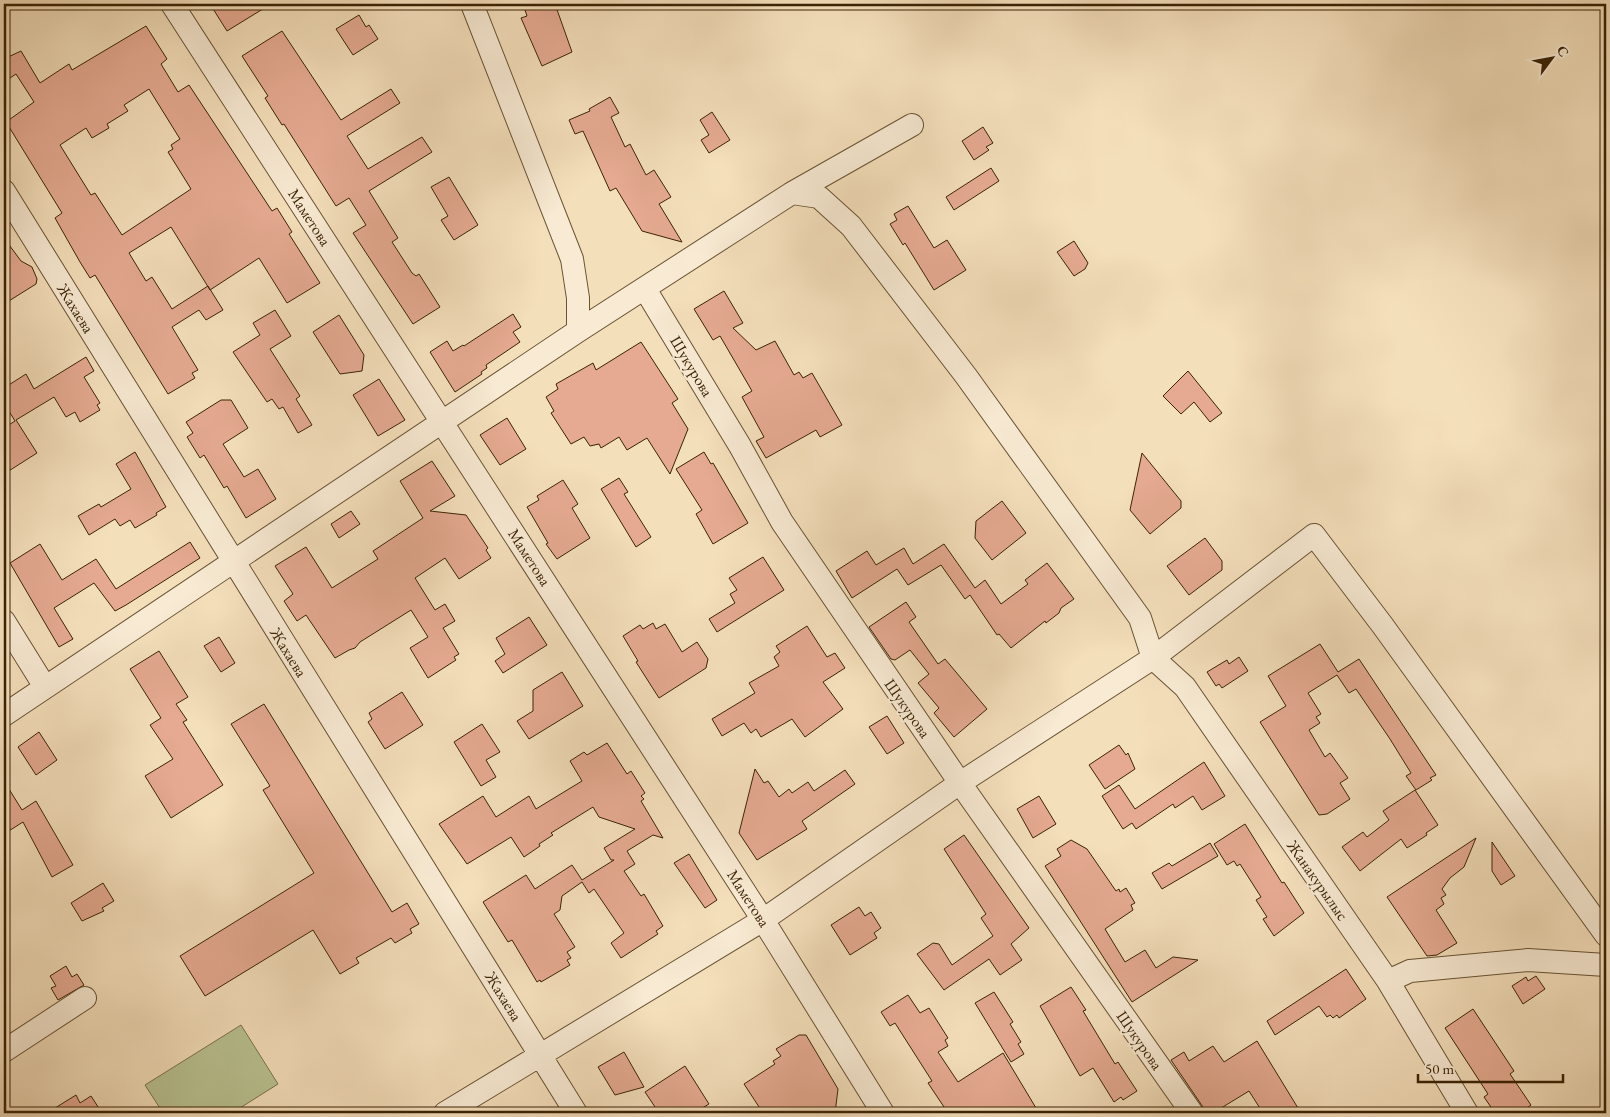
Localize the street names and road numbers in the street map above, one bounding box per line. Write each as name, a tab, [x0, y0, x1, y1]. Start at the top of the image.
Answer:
street label: Маметова	[283, 185, 336, 250]
street label: Жахаева	[52, 279, 99, 337]
street label: Шукурова	[665, 332, 718, 401]
street label: Маметова	[503, 525, 556, 590]
street label: Жахаева	[265, 623, 312, 681]
street label: Шукурова	[880, 675, 936, 742]
street label: Жанакурылыс	[1282, 835, 1353, 925]
street label: Маметова	[722, 866, 775, 931]
street label: Жахаева	[480, 967, 527, 1025]
street label: Шукурова	[1112, 1007, 1168, 1074]

